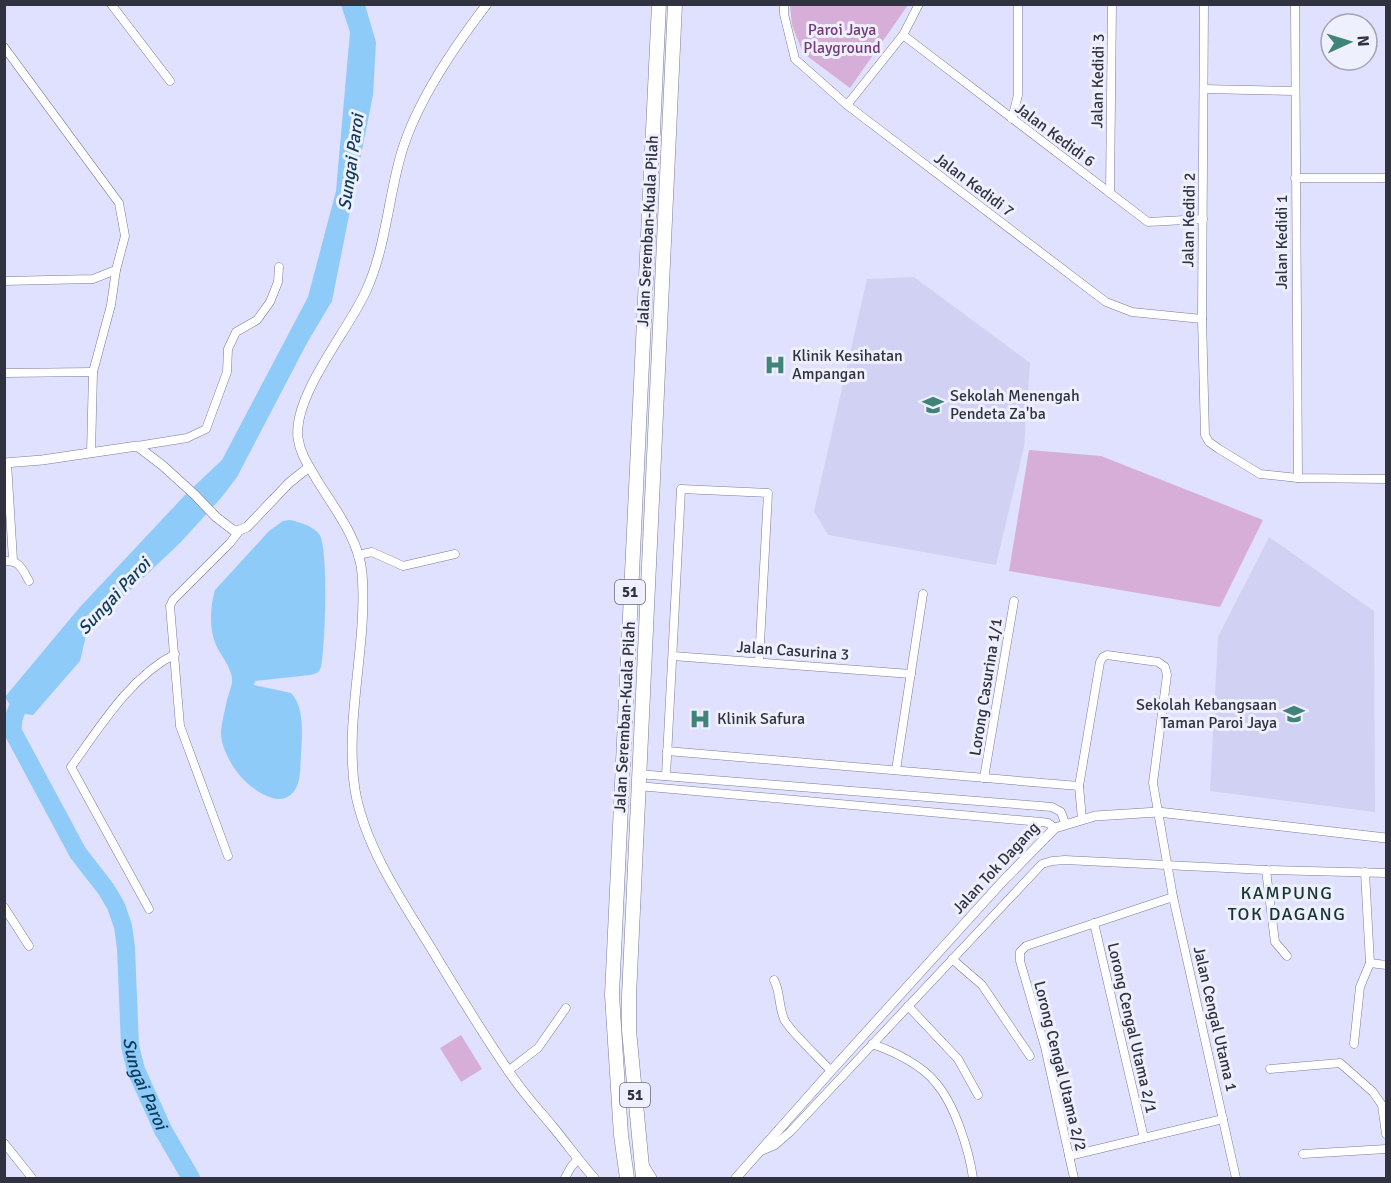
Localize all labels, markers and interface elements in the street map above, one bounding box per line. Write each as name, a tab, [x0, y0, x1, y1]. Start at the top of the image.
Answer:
north arrow	[1319, 12, 1379, 72]
park label: Paroi Jaya Playground	[803, 20, 881, 58]
street label: Jalan Kedidi 3	[1087, 33, 1109, 129]
text: N	[1353, 35, 1373, 47]
street label: Jalan Kedidi 6	[1011, 98, 1099, 172]
water label: Sungai Paroi	[333, 111, 369, 211]
street label: Jalan Seremban-Kuala Pilah	[633, 135, 663, 327]
street label: Jalan Kedidi 7	[930, 148, 1018, 222]
street label: Jalan Kedidi 2	[1178, 172, 1200, 268]
street label: Jalan Kedidi 1	[1272, 195, 1292, 289]
place label: Klinik Kesihatan Ampangan	[792, 346, 903, 384]
hospital icon: Klinik Kesihatan Ampangan	[763, 353, 787, 377]
place label: Sekolah Menengah Pendeta Za'ba	[950, 386, 1080, 424]
school or university icon: Sekolah Menengah Pendeta Za'ba	[921, 393, 945, 417]
water label: Sungai Paroi	[73, 552, 156, 639]
road number: 51	[615, 580, 645, 604]
street label: Lorong Casurina 1/1	[965, 617, 1007, 757]
street label: Jalan Seremban-Kuala Pilah	[610, 621, 640, 813]
street label: Jalan Casurina 3	[736, 637, 850, 665]
place label: Sekolah Kebangsaan Taman Paroi Jaya	[1136, 695, 1277, 733]
school or university icon: Sekolah Kebangsaan Taman Paroi Jaya	[1282, 702, 1306, 726]
hospital icon: Klinik Safura	[688, 707, 712, 731]
place label: Klinik Safura	[717, 709, 805, 729]
street label: Jalan Tok Dagang	[948, 818, 1044, 918]
district label: KAMPUNG TOK DAGANG	[1228, 882, 1346, 925]
street label: Lorong Cengal Utama 2/1	[1103, 941, 1161, 1115]
street label: Jalan Cengal Utama 1	[1189, 944, 1241, 1094]
street label: Lorong Cengal Utama 2/2	[1029, 979, 1091, 1153]
water label: Sungai Paroi	[119, 1038, 173, 1135]
road number: 51	[620, 1083, 650, 1107]

